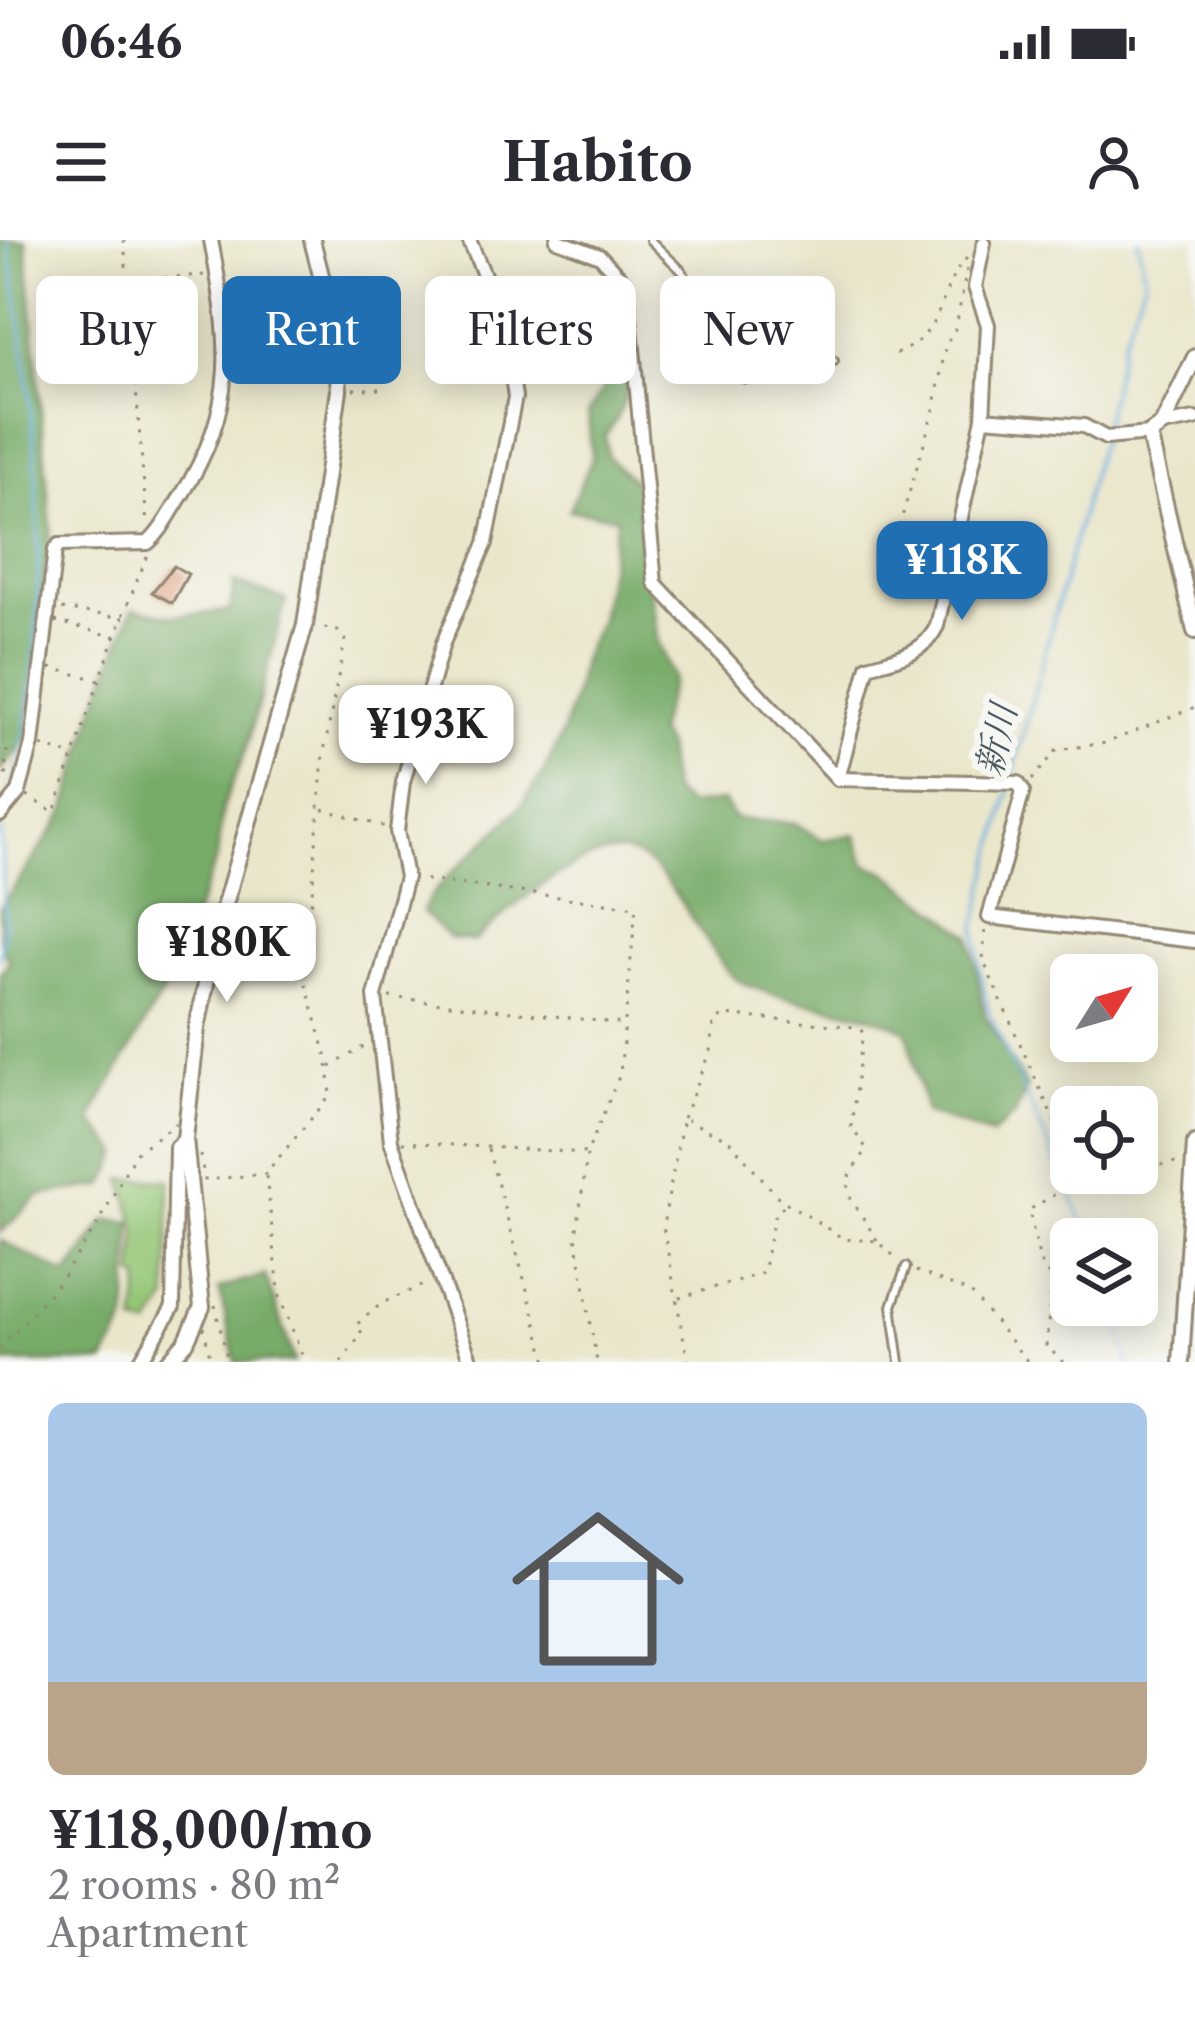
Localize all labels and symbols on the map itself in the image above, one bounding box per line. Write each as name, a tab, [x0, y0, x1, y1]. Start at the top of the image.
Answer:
pin: ¥118K	[878, 521, 1046, 623]
pin: ¥193K	[342, 685, 510, 787]
water label: 新川	[966, 696, 1026, 780]
pin: ¥180K	[143, 903, 311, 1005]
north arrow	[1050, 954, 1158, 1062]

